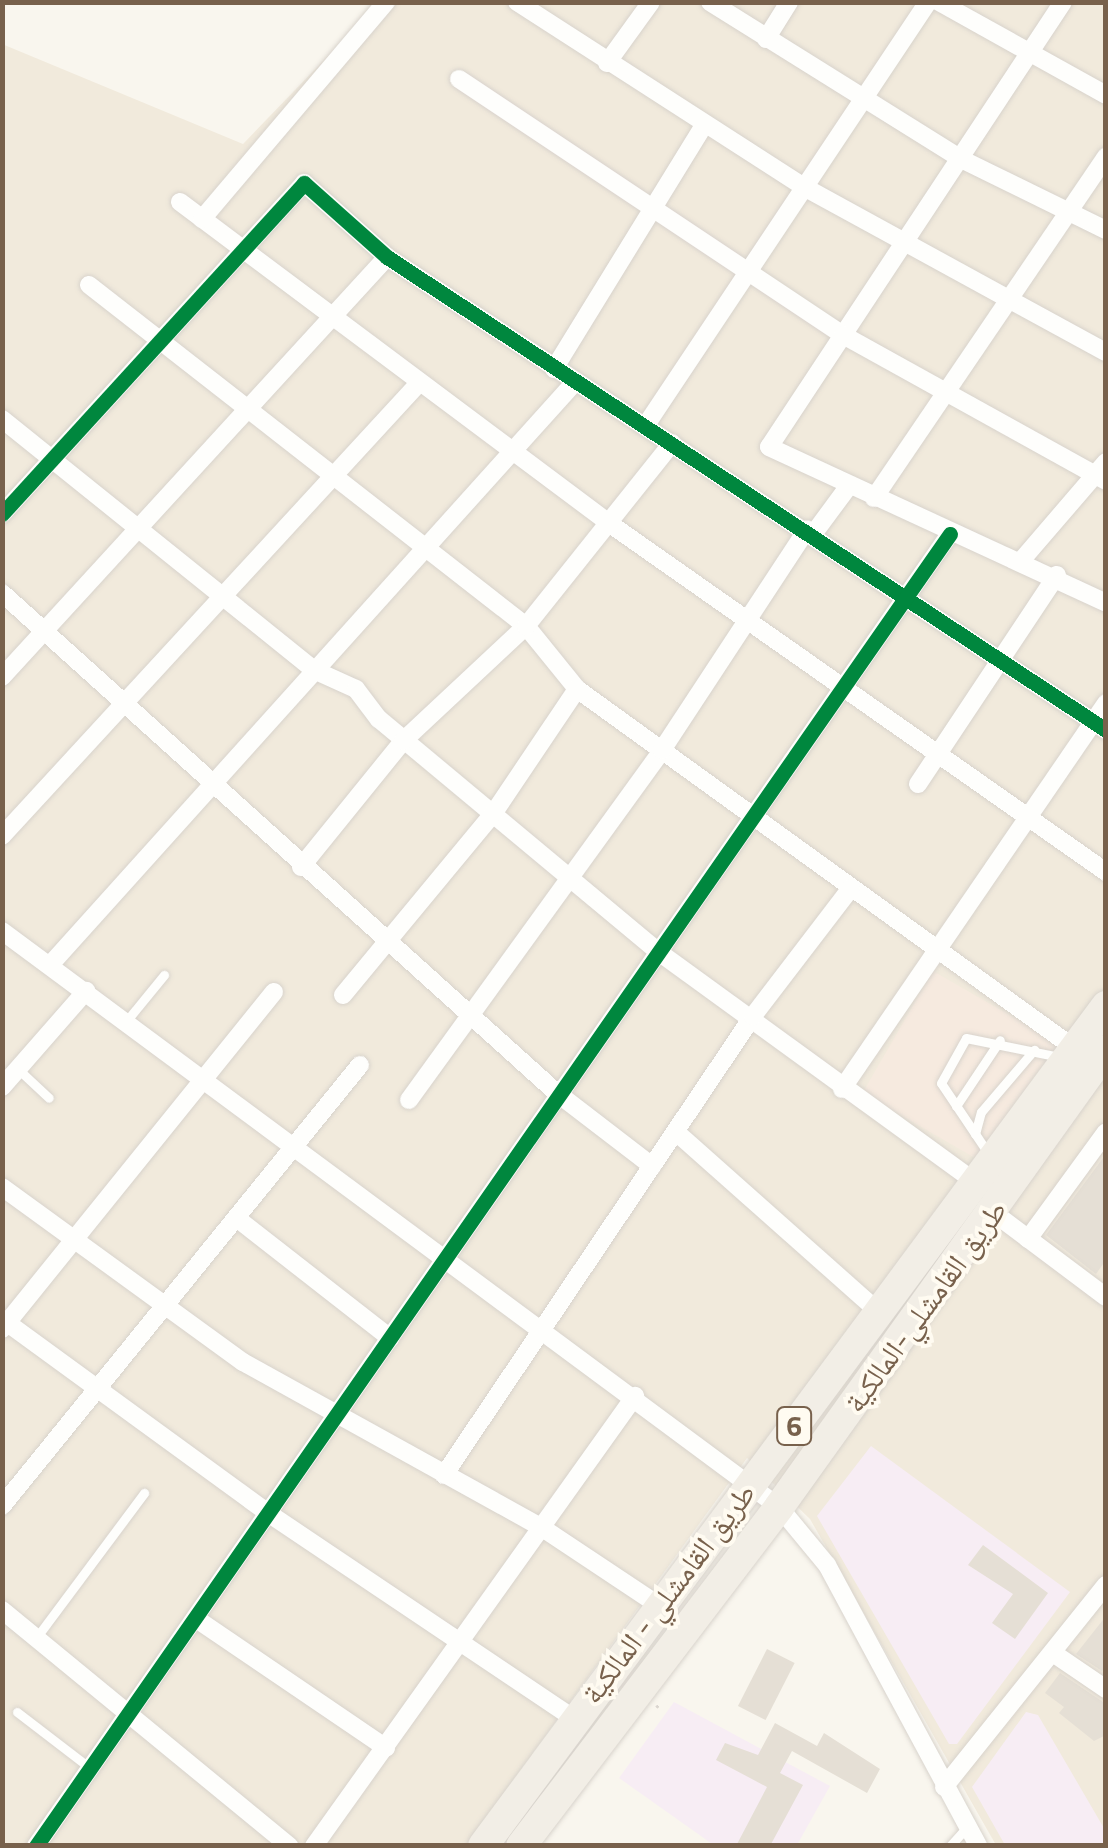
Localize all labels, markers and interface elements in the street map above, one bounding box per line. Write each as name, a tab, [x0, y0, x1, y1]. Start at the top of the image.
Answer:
street label: طريق القامشلي-المالكية	[836, 1193, 1014, 1419]
road number: 6	[774, 1403, 814, 1449]
street label: طريق القامشلي - المالكية	[573, 1476, 763, 1710]

